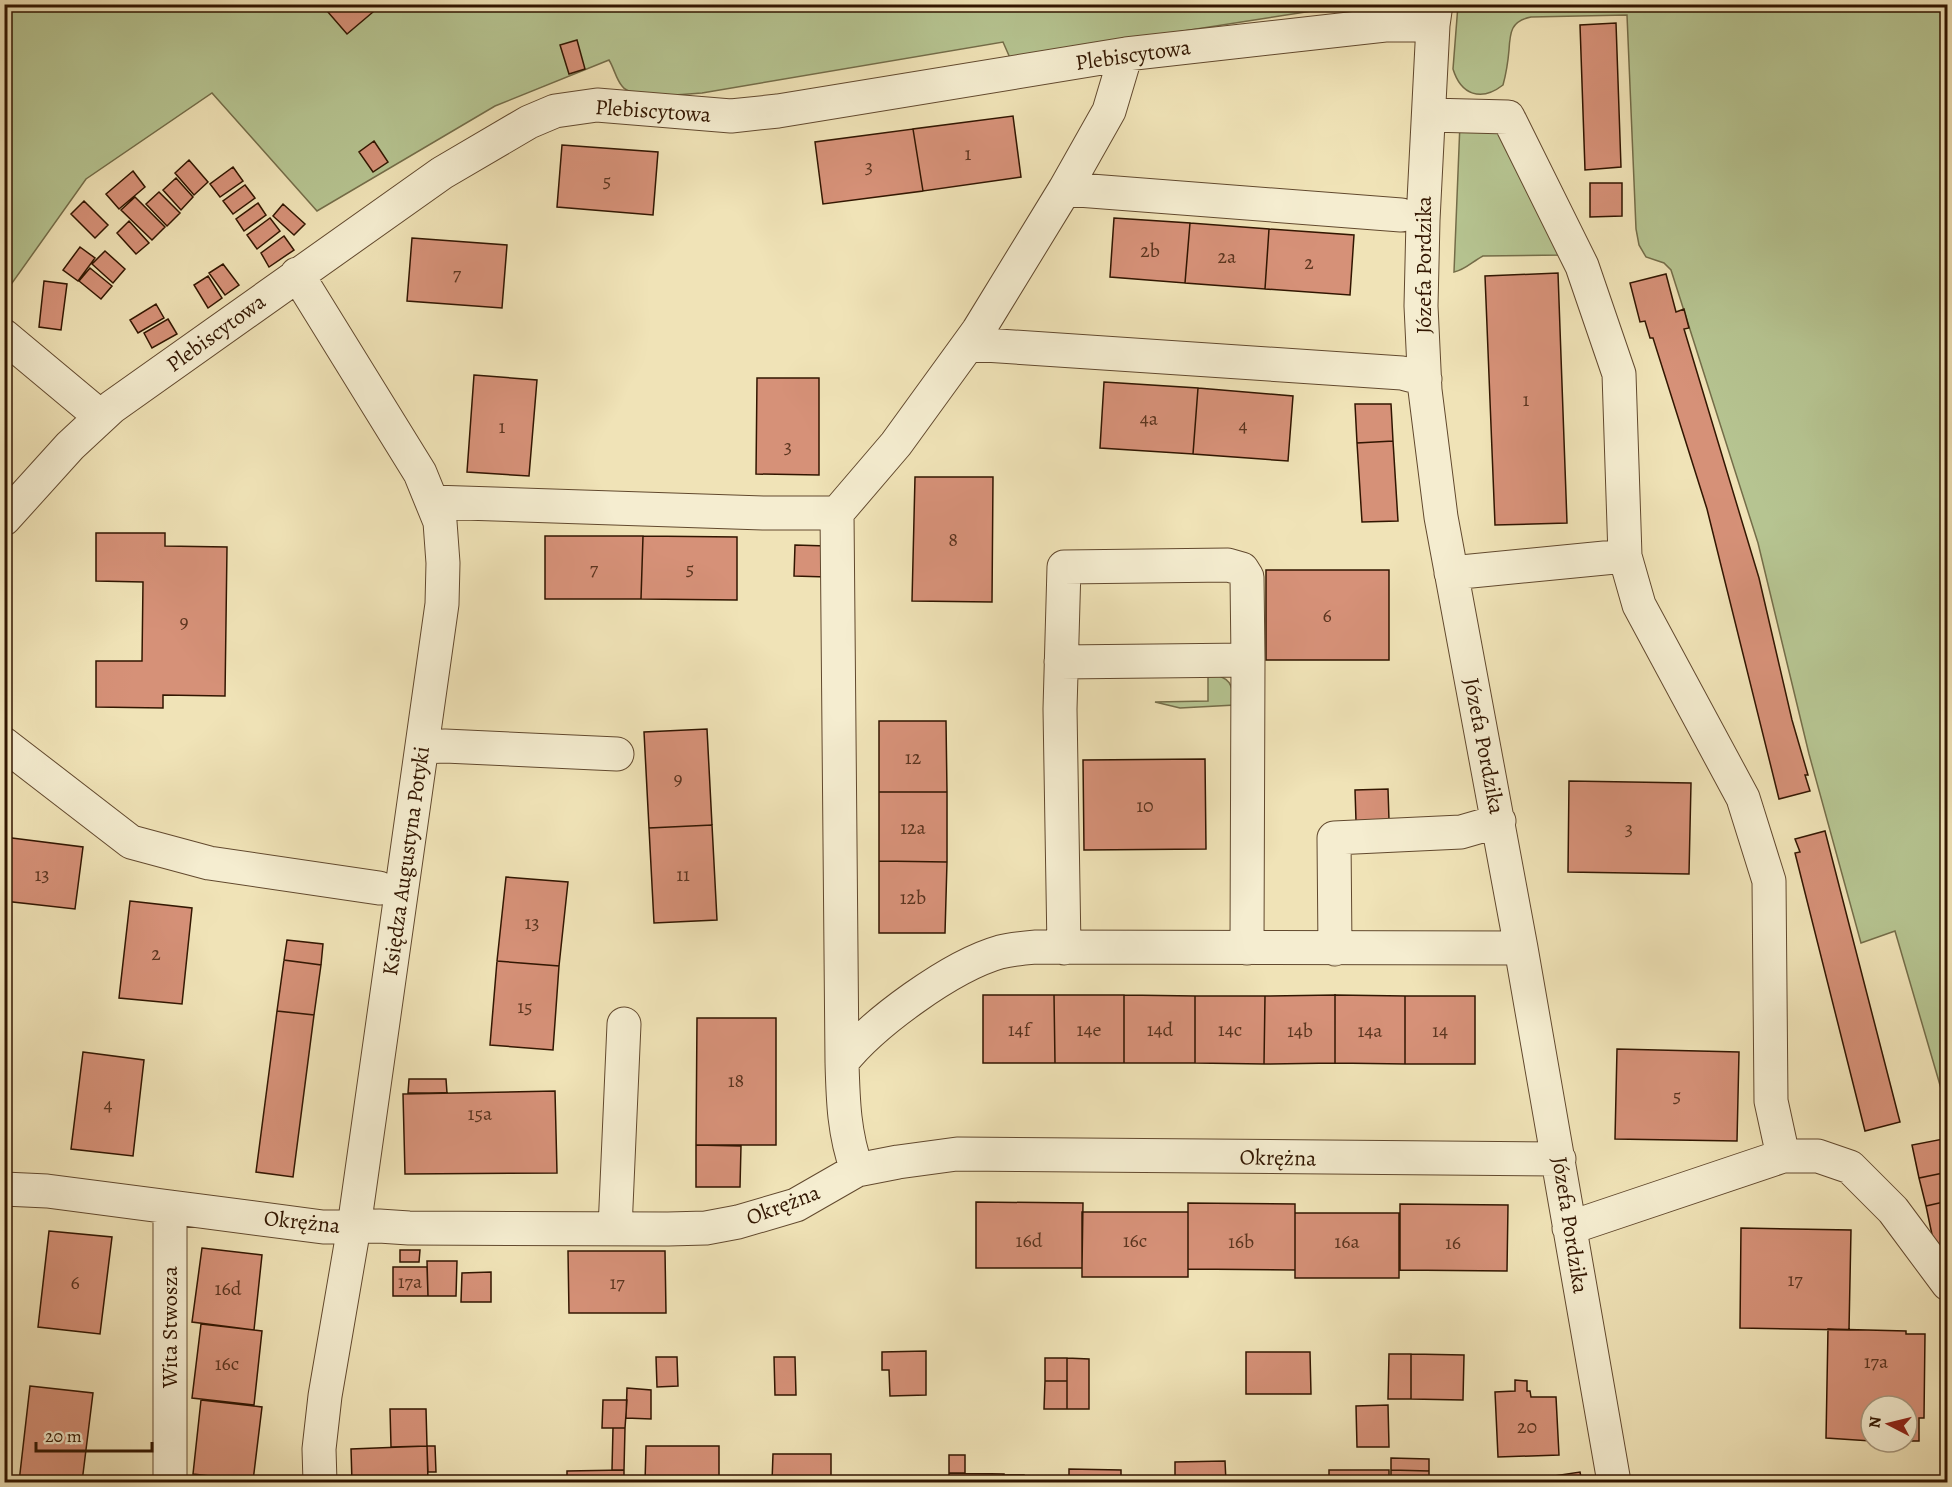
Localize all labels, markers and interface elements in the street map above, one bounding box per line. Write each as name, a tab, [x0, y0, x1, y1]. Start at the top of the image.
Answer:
street label: Plebiscytowa	[1073, 32, 1193, 78]
street label: Plebiscytowa	[594, 92, 713, 130]
house number: 1	[965, 140, 972, 167]
house number: 3	[865, 153, 873, 180]
house number: 5	[603, 167, 611, 194]
street label: Józefa Pordzika	[1409, 195, 1439, 334]
house number: 2b	[1140, 237, 1160, 264]
house number: 2a	[1218, 243, 1237, 270]
house number: 2	[1304, 249, 1314, 276]
house number: 7	[453, 260, 462, 287]
street label: Plebiscytowa	[160, 286, 272, 379]
house number: 1	[1523, 386, 1530, 413]
house number: 4a	[1140, 405, 1159, 432]
house number: 4	[1238, 412, 1248, 439]
house number: 1	[499, 413, 506, 440]
house number: 3	[784, 433, 792, 460]
house number: 8	[948, 526, 958, 553]
house number: 7	[590, 555, 599, 582]
house number: 5	[686, 555, 694, 582]
house number: 6	[1322, 602, 1332, 629]
house number: 9	[179, 608, 189, 635]
street label: Józefa Pordzika	[1456, 675, 1512, 817]
street label: Księdza Augustyna Potyki	[375, 744, 437, 978]
house number: 12	[905, 744, 922, 771]
house number: 9	[673, 765, 683, 792]
house number: 10	[1136, 792, 1154, 819]
house number: 12a	[900, 814, 927, 841]
house number: 3	[1625, 815, 1633, 842]
house number: 13	[34, 861, 50, 888]
house number: 11	[676, 861, 690, 888]
house number: 12b	[900, 884, 926, 911]
house number: 13	[524, 909, 540, 936]
house number: 2	[151, 940, 161, 967]
house number: 15	[517, 993, 533, 1020]
house number: 14f	[1008, 1016, 1034, 1043]
house number: 14e	[1077, 1016, 1101, 1043]
house number: 14d	[1147, 1016, 1174, 1043]
house number: 14c	[1218, 1016, 1242, 1043]
house number: 14b	[1287, 1017, 1313, 1044]
house number: 14a	[1357, 1017, 1383, 1044]
house number: 14	[1432, 1017, 1448, 1044]
house number: 18	[728, 1067, 744, 1094]
house number: 5	[1673, 1082, 1681, 1109]
house number: 4	[103, 1091, 113, 1118]
house number: 15a	[468, 1100, 493, 1127]
street label: Okrężna	[1239, 1142, 1317, 1174]
street label: Józefa Pordzika	[1544, 1154, 1596, 1296]
street label: Okrężna	[742, 1177, 825, 1233]
street label: Okrężna	[262, 1203, 342, 1241]
house number: 16d	[1016, 1227, 1043, 1254]
house number: 16c	[1123, 1227, 1147, 1254]
house number: 16b	[1228, 1228, 1254, 1255]
house number: 16a	[1334, 1228, 1360, 1255]
house number: 16	[1445, 1229, 1461, 1256]
street label: Wita Stwosza	[155, 1265, 185, 1389]
house number: 17	[1787, 1266, 1803, 1293]
house number: 17a	[398, 1268, 423, 1295]
house number: 6	[70, 1269, 80, 1296]
house number: 17	[609, 1269, 625, 1296]
house number: 16d	[215, 1275, 242, 1302]
house number: 17a	[1864, 1348, 1889, 1375]
house number: 16c	[215, 1350, 239, 1377]
north arrow	[1859, 1394, 1919, 1454]
house number: 20	[1517, 1413, 1537, 1440]
scale bar	[36, 1415, 152, 1453]
text: N	[1863, 1415, 1887, 1429]
text: 20 m	[45, 1424, 82, 1448]

